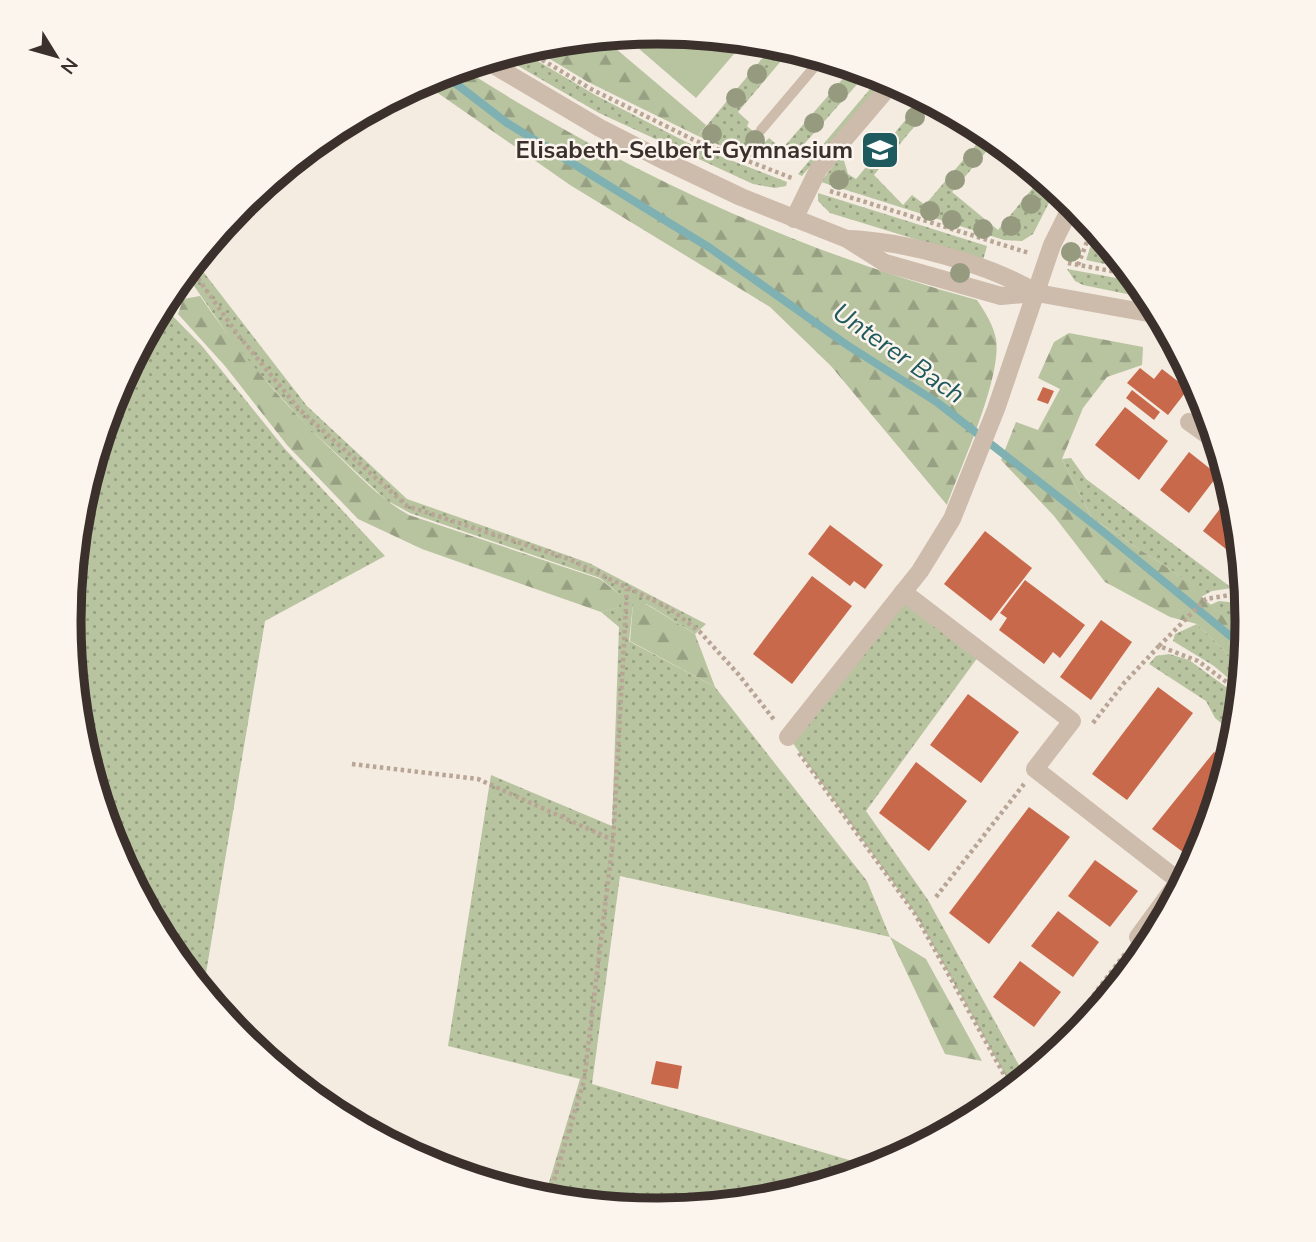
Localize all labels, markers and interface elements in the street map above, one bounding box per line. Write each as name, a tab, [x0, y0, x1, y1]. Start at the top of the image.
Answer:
north arrow	[21, 21, 91, 91]
text: N	[54, 52, 83, 79]
school or university icon: Elisabeth-Selbert-Gymnasium	[859, 129, 901, 171]
place label: Elisabeth-Selbert-Gymnasium	[515, 134, 853, 166]
water label: Unterer Bach	[826, 295, 972, 412]

